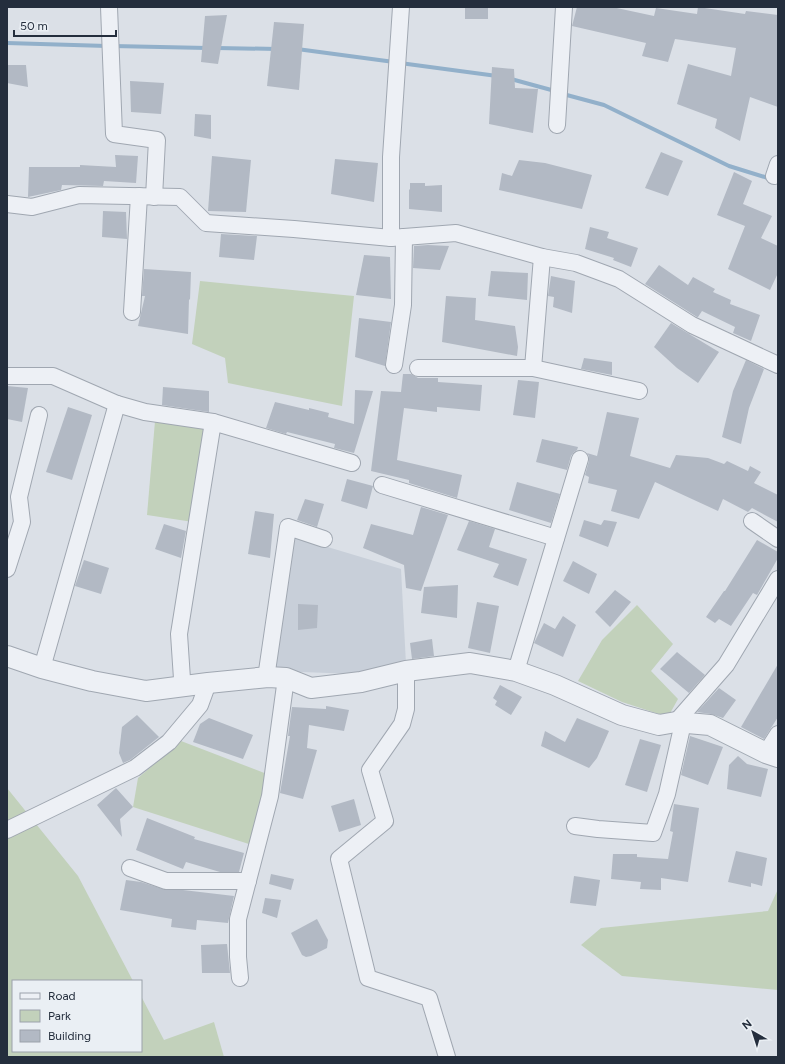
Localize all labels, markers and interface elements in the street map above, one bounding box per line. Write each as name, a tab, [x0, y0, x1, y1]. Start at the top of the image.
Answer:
scale bar	[14, 12, 116, 38]
text: 50 m	[20, 19, 48, 33]
legend	[12, 980, 142, 1052]
text: Road	[48, 989, 76, 1003]
text: Park	[48, 1009, 71, 1023]
north arrow	[733, 1012, 773, 1052]
text: N	[740, 1017, 754, 1032]
text: Building	[48, 1029, 91, 1043]

